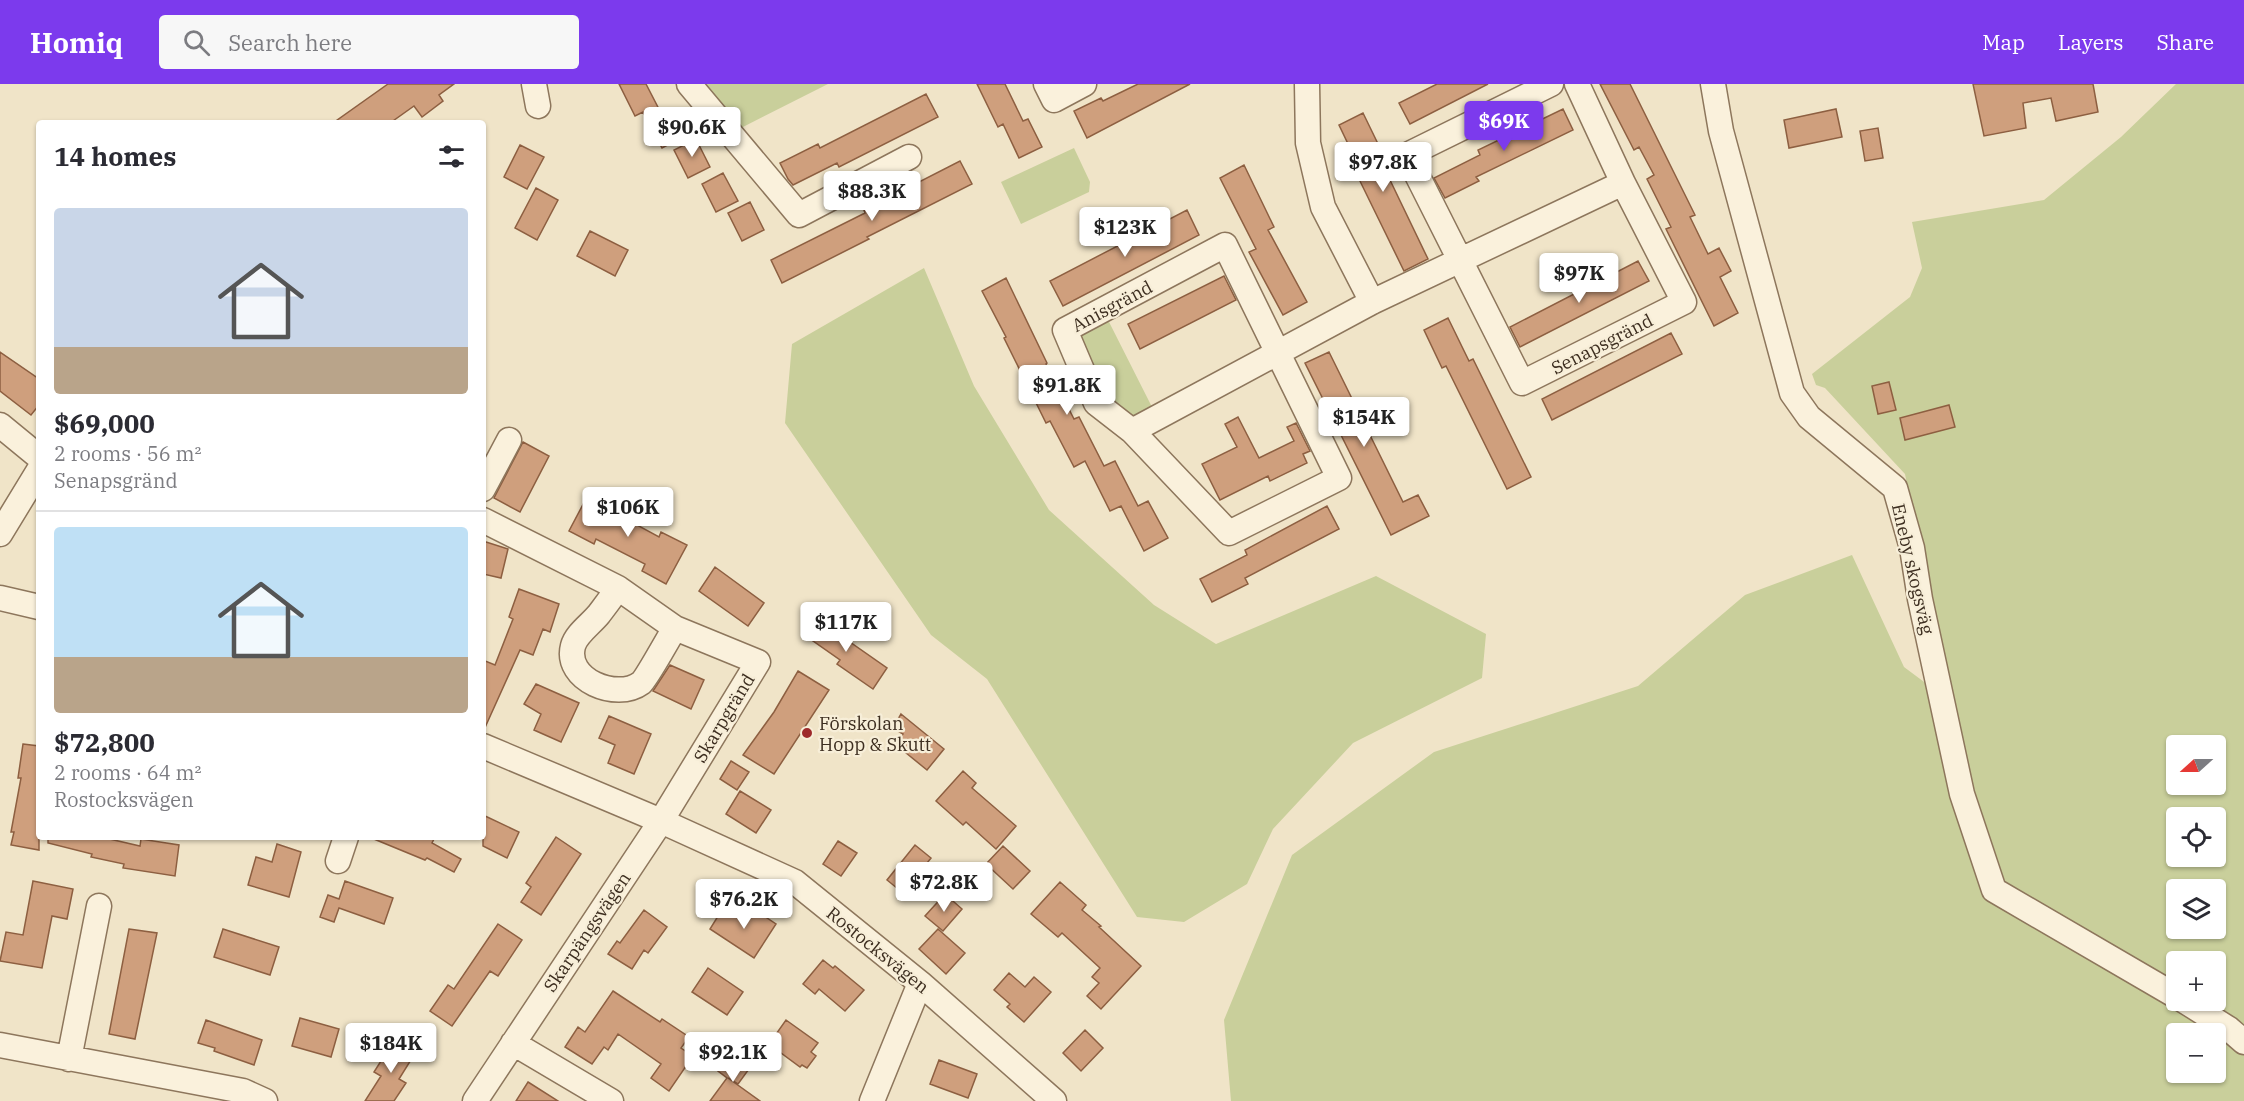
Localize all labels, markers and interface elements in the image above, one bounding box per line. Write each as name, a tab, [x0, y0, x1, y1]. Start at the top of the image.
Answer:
search box	[159, 15, 579, 69]
text: Homiq	[30, 24, 123, 61]
icon: search	[180, 26, 213, 59]
text: Search here	[228, 28, 352, 57]
text: Map	[1982, 28, 2025, 56]
text: Layers	[2058, 28, 2124, 56]
text: Share	[2157, 28, 2214, 56]
pin: $69K	[1468, 101, 1540, 152]
pin: $90.6K	[643, 107, 741, 158]
text: $69K	[1478, 107, 1530, 134]
text: $90.6K	[658, 113, 726, 140]
text: 14 homes	[54, 139, 176, 173]
icon: filters	[435, 140, 468, 173]
pin: $97.8K	[1334, 142, 1432, 193]
text: $97.8K	[1349, 148, 1417, 175]
pin: $88.3K	[823, 171, 921, 222]
text: $88.3K	[838, 177, 906, 204]
pin: $123K	[1083, 207, 1167, 258]
text: $123K	[1093, 213, 1157, 240]
icon: home	[207, 247, 315, 355]
pin: $97K	[1543, 253, 1615, 304]
text: $97K	[1553, 259, 1605, 286]
street label: Anisgränd	[1068, 275, 1156, 337]
street label: Senapsgränd	[1547, 308, 1657, 379]
pin: $91.8K	[1018, 365, 1116, 416]
text: $91.8K	[1033, 371, 1101, 398]
pin: $154K	[1322, 397, 1406, 448]
text: $154K	[1332, 403, 1396, 430]
text: $69,000	[54, 406, 155, 440]
text: 2 rooms · 56 m²	[54, 440, 201, 467]
text: Senapsgränd	[54, 467, 178, 494]
pin: $106K	[586, 487, 670, 538]
text: $106K	[596, 493, 660, 520]
street label: Eneby skogsväg	[1887, 501, 1939, 637]
icon: home	[207, 566, 315, 674]
pin: $117K	[804, 602, 888, 653]
text: $117K	[814, 608, 878, 635]
street label: Skarpgränd	[688, 669, 760, 767]
place label: Förskolan Hopp & Skutt	[819, 712, 931, 756]
text: $72,800	[54, 725, 155, 759]
marker: Förskolan Hopp & Skutt	[800, 726, 814, 740]
north arrow	[2166, 735, 2226, 795]
map controls	[2166, 735, 2226, 1083]
text: 2 rooms · 64 m²	[54, 759, 201, 786]
text: Rostocksvägen	[54, 786, 194, 813]
button: locate	[2166, 807, 2226, 867]
pin: $72.8K	[895, 862, 993, 913]
street label: Skarpängsvägen	[538, 868, 636, 996]
text: $72.8K	[910, 868, 978, 895]
pin: $76.2K	[695, 879, 793, 930]
button: layers	[2166, 879, 2226, 939]
text: $76.2K	[710, 885, 778, 912]
street label: Rostocksvägen	[822, 902, 934, 998]
button: +	[2166, 951, 2226, 1011]
pin: $184K	[349, 1023, 433, 1074]
button: −	[2166, 1023, 2226, 1083]
text: $184K	[359, 1029, 423, 1056]
pin: $92.1K	[684, 1032, 782, 1083]
text: $92.1K	[699, 1038, 767, 1065]

